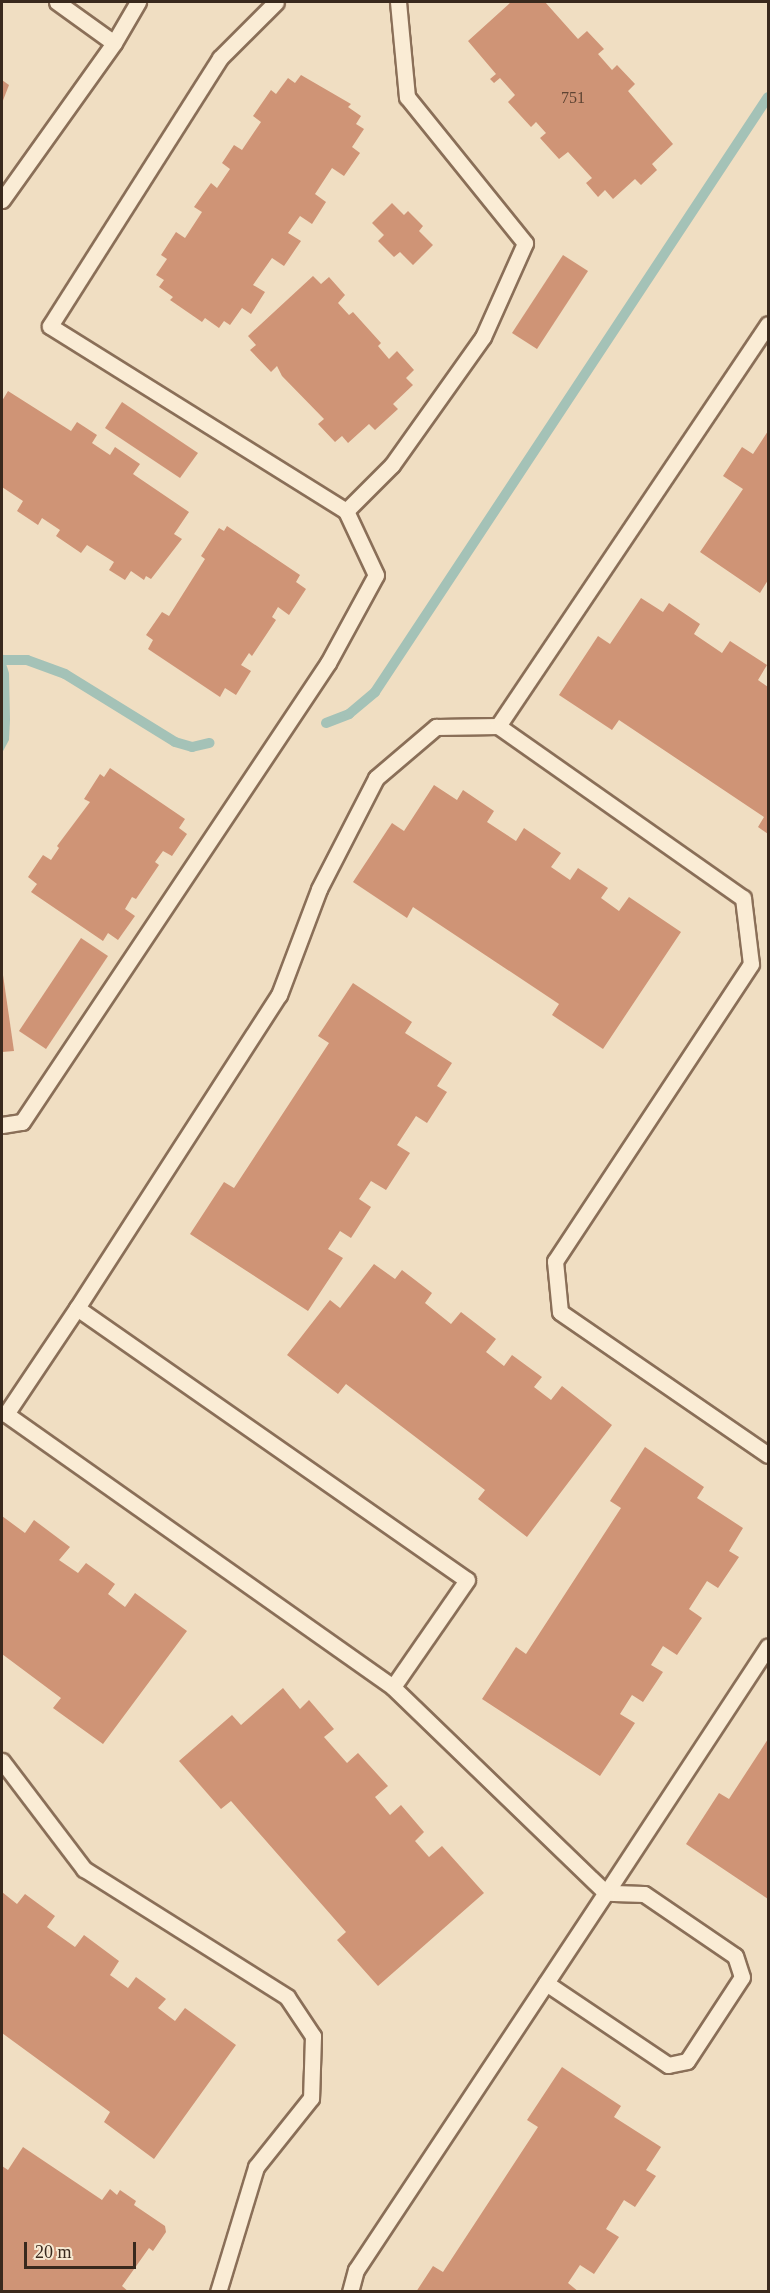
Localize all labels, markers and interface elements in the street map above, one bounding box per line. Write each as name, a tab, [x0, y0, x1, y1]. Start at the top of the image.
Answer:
house number: 751	[561, 88, 585, 108]
scale bar	[27, 2230, 140, 2268]
text: 20 m	[35, 2242, 72, 2262]

